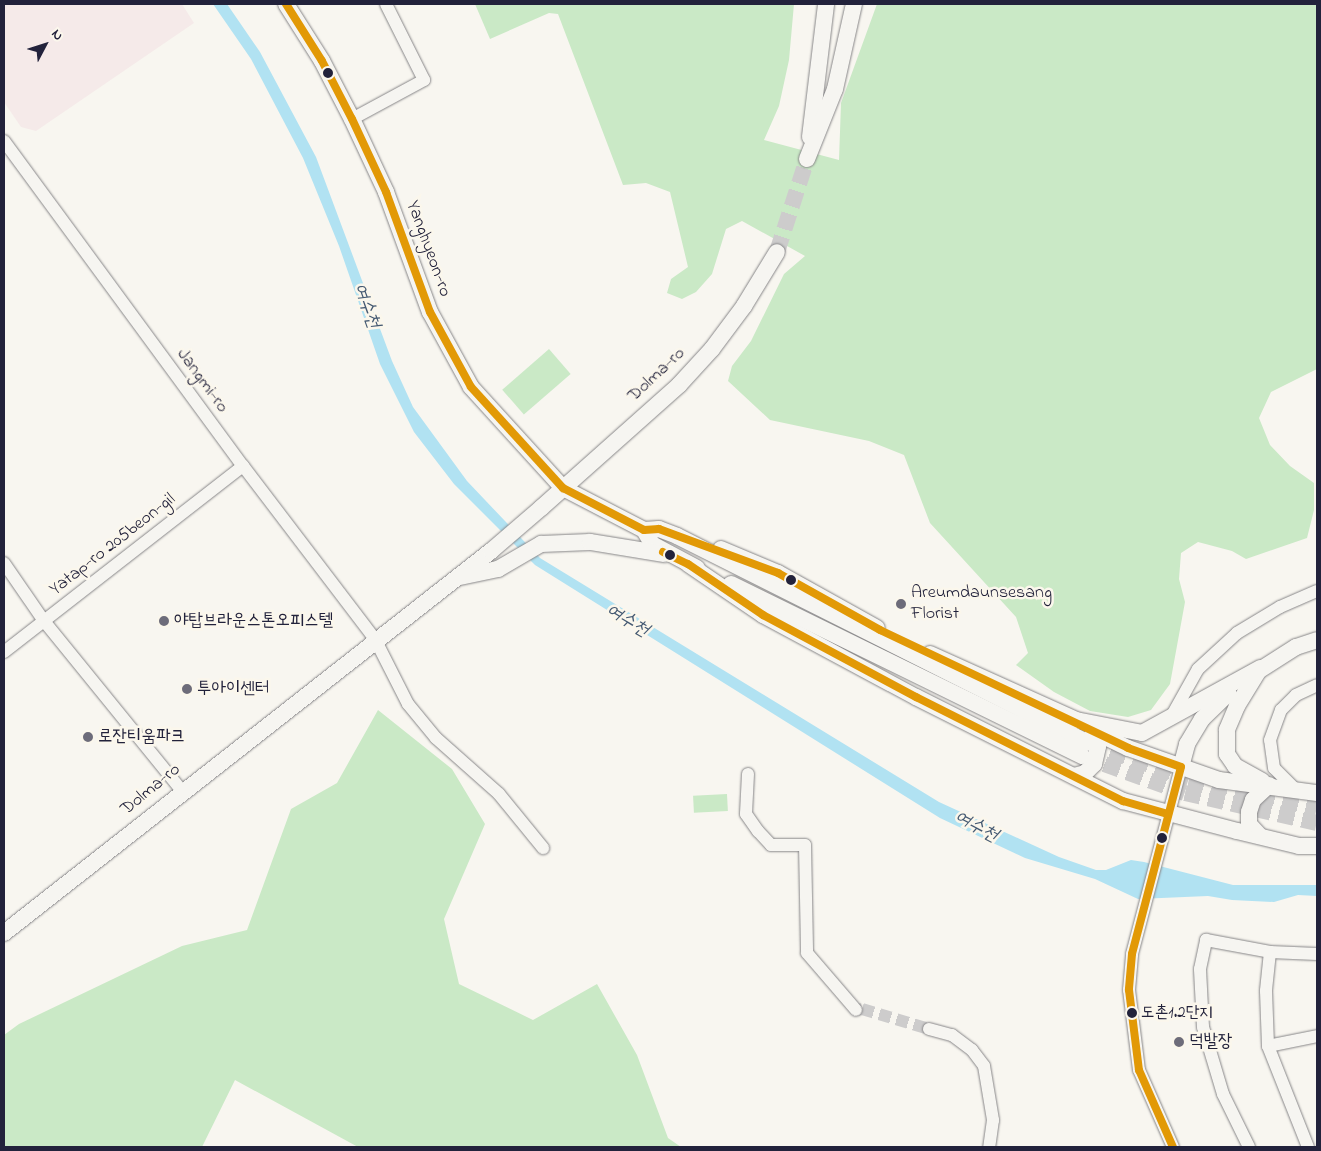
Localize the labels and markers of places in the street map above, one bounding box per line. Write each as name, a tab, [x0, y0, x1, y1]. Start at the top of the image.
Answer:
unlabelled marker	[323, 68, 333, 78]
unlabelled marker	[665, 550, 675, 560]
unlabelled marker	[786, 575, 796, 585]
place label: Areumdaunsesang Florist	[911, 583, 1052, 626]
marker: Areumdaunsesang Florist	[895, 598, 907, 610]
place label: 야탑브라운스톤오피스텔	[174, 610, 333, 632]
marker: 야탑브라운스톤오피스텔	[158, 615, 170, 627]
place label: 투아이센터	[197, 678, 269, 700]
marker: 투아이센터	[181, 683, 193, 695]
place label: 로잔티움파크	[98, 726, 185, 748]
marker: 로잔티움파크	[82, 731, 94, 743]
unlabelled marker	[1157, 833, 1167, 843]
place label: 도촌1.2단지	[1141, 1003, 1213, 1023]
marker: 도촌1.2단지	[1127, 1008, 1137, 1018]
place label: 덕발장	[1189, 1031, 1232, 1053]
marker: 덕발장	[1173, 1036, 1185, 1048]

